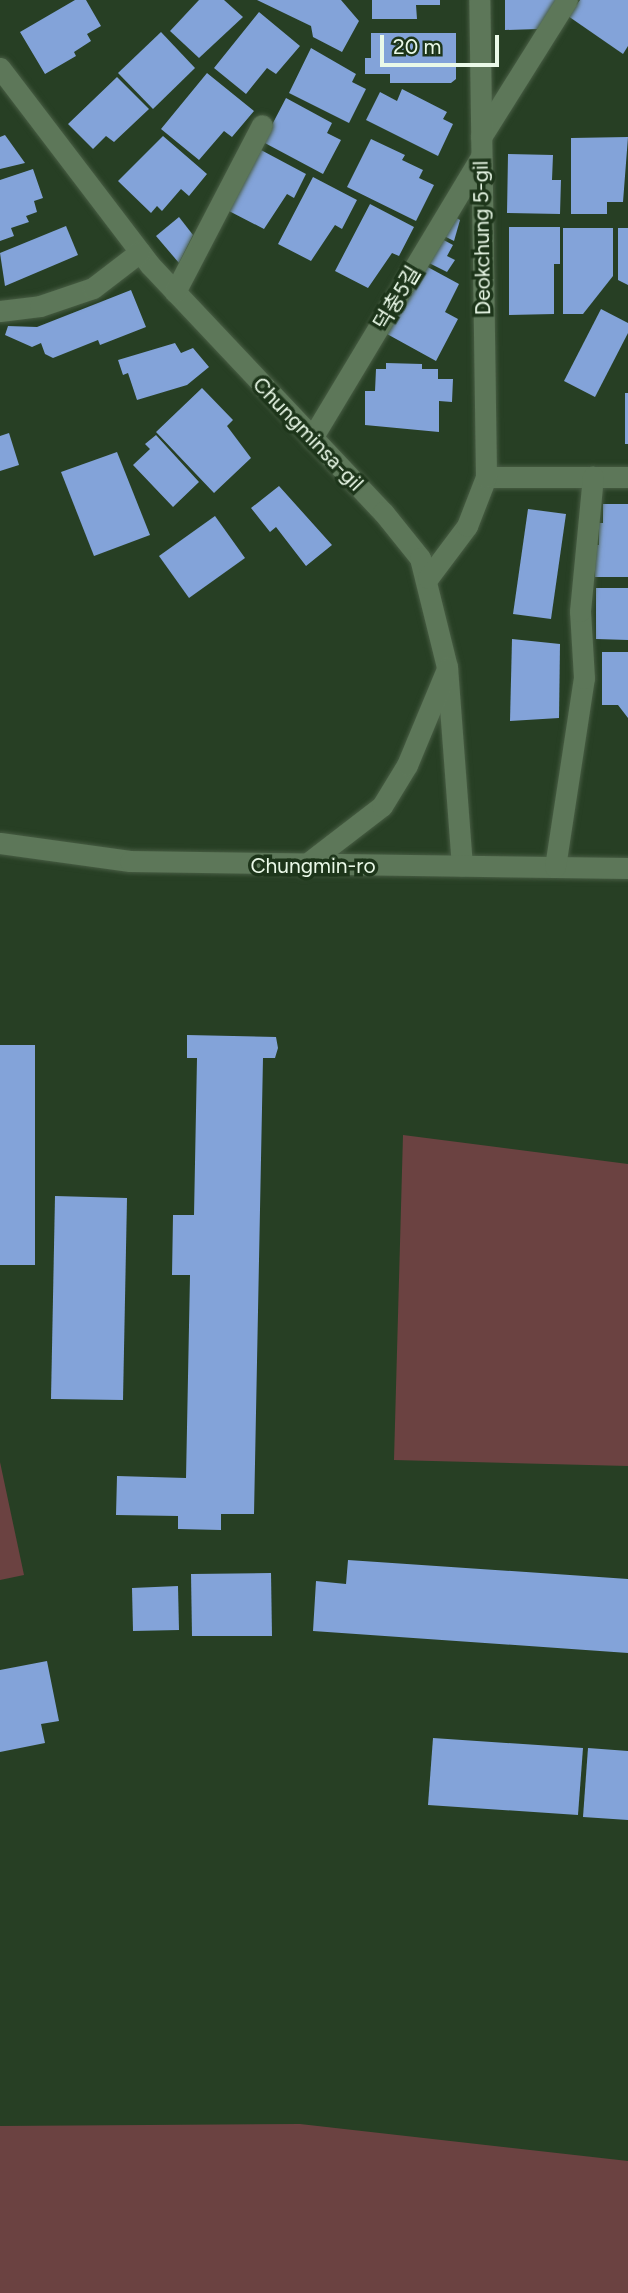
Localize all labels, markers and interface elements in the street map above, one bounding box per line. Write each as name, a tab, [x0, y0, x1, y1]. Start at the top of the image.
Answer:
scale bar	[383, 21, 502, 65]
text: 20 m	[393, 34, 441, 59]
street label: Deokchung 5-gil	[468, 160, 496, 316]
street label: 덕충5길	[368, 261, 426, 335]
street label: Chungminsa-gil	[247, 372, 369, 496]
street label: Chungmin-ro	[250, 853, 376, 879]

